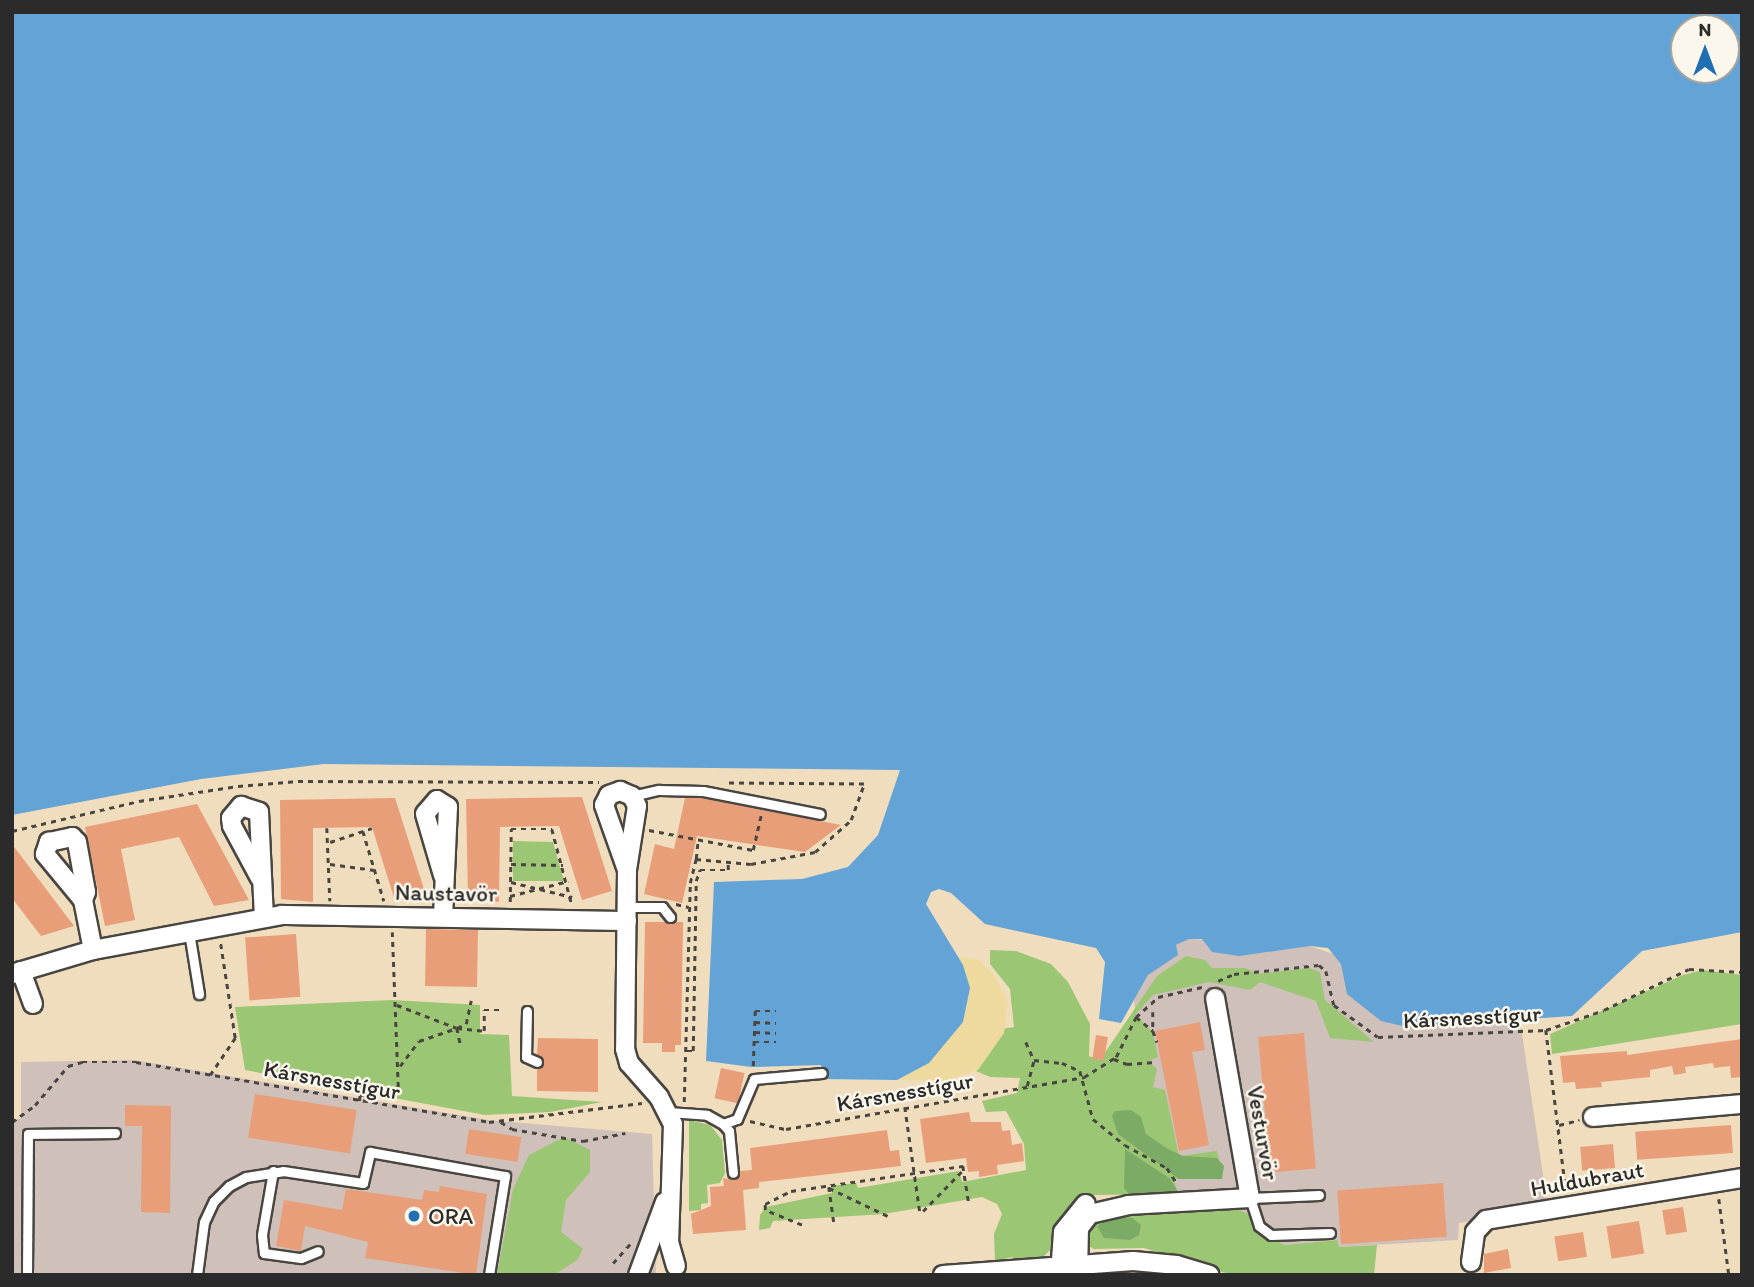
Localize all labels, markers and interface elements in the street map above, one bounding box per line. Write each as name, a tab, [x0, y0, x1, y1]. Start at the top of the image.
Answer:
north arrow	[1670, 14, 1740, 84]
text: N	[1699, 18, 1711, 41]
street label: Naustavör	[395, 878, 497, 908]
street label: Kársnesstígur	[1402, 1000, 1542, 1034]
street label: Kársnesstígur	[262, 1054, 402, 1106]
street label: Kársnesstígur	[835, 1066, 975, 1118]
street label: Vesturvör	[1241, 1084, 1285, 1182]
street label: Huldubraut	[1528, 1155, 1646, 1203]
place label: ORA	[428, 1202, 473, 1230]
marker: ORA	[406, 1208, 422, 1224]

